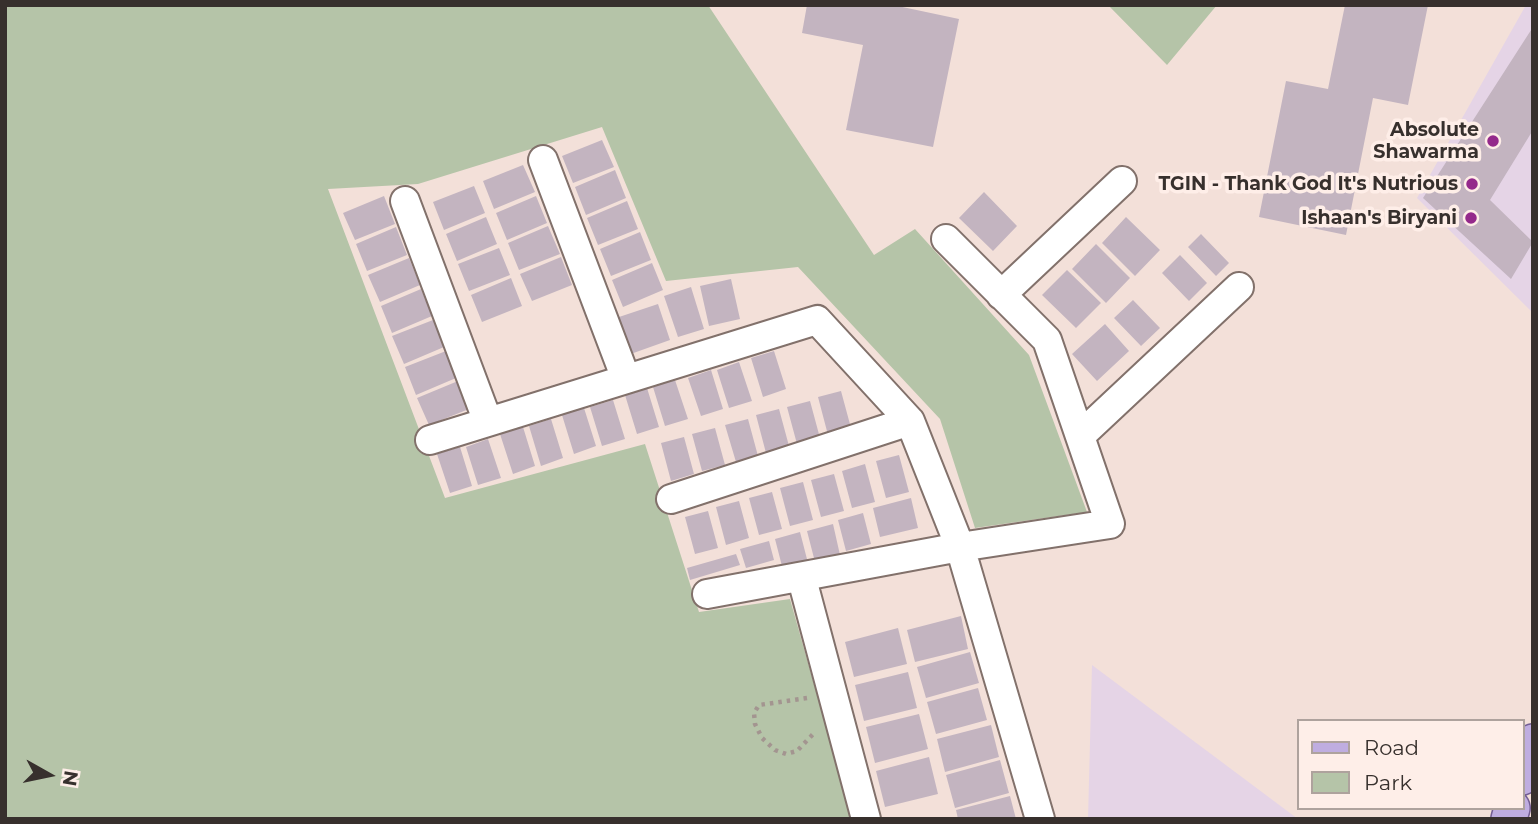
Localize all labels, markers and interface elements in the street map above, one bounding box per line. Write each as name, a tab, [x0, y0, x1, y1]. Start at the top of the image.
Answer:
place label: Absolute Shawarma	[1373, 119, 1479, 163]
marker: Absolute Shawarma	[1485, 133, 1501, 149]
place label: TGIN - Thank God It's Nutrious	[1159, 173, 1458, 195]
marker: TGIN - Thank God It's Nutrious	[1464, 176, 1480, 192]
place label: Ishaan's Biryani	[1301, 207, 1457, 229]
marker: Ishaan's Biryani	[1463, 210, 1479, 226]
legend	[1296, 719, 1524, 810]
text: Road	[1364, 735, 1419, 760]
north arrow	[14, 740, 84, 810]
text: N	[58, 769, 83, 788]
text: Park	[1364, 770, 1412, 795]

